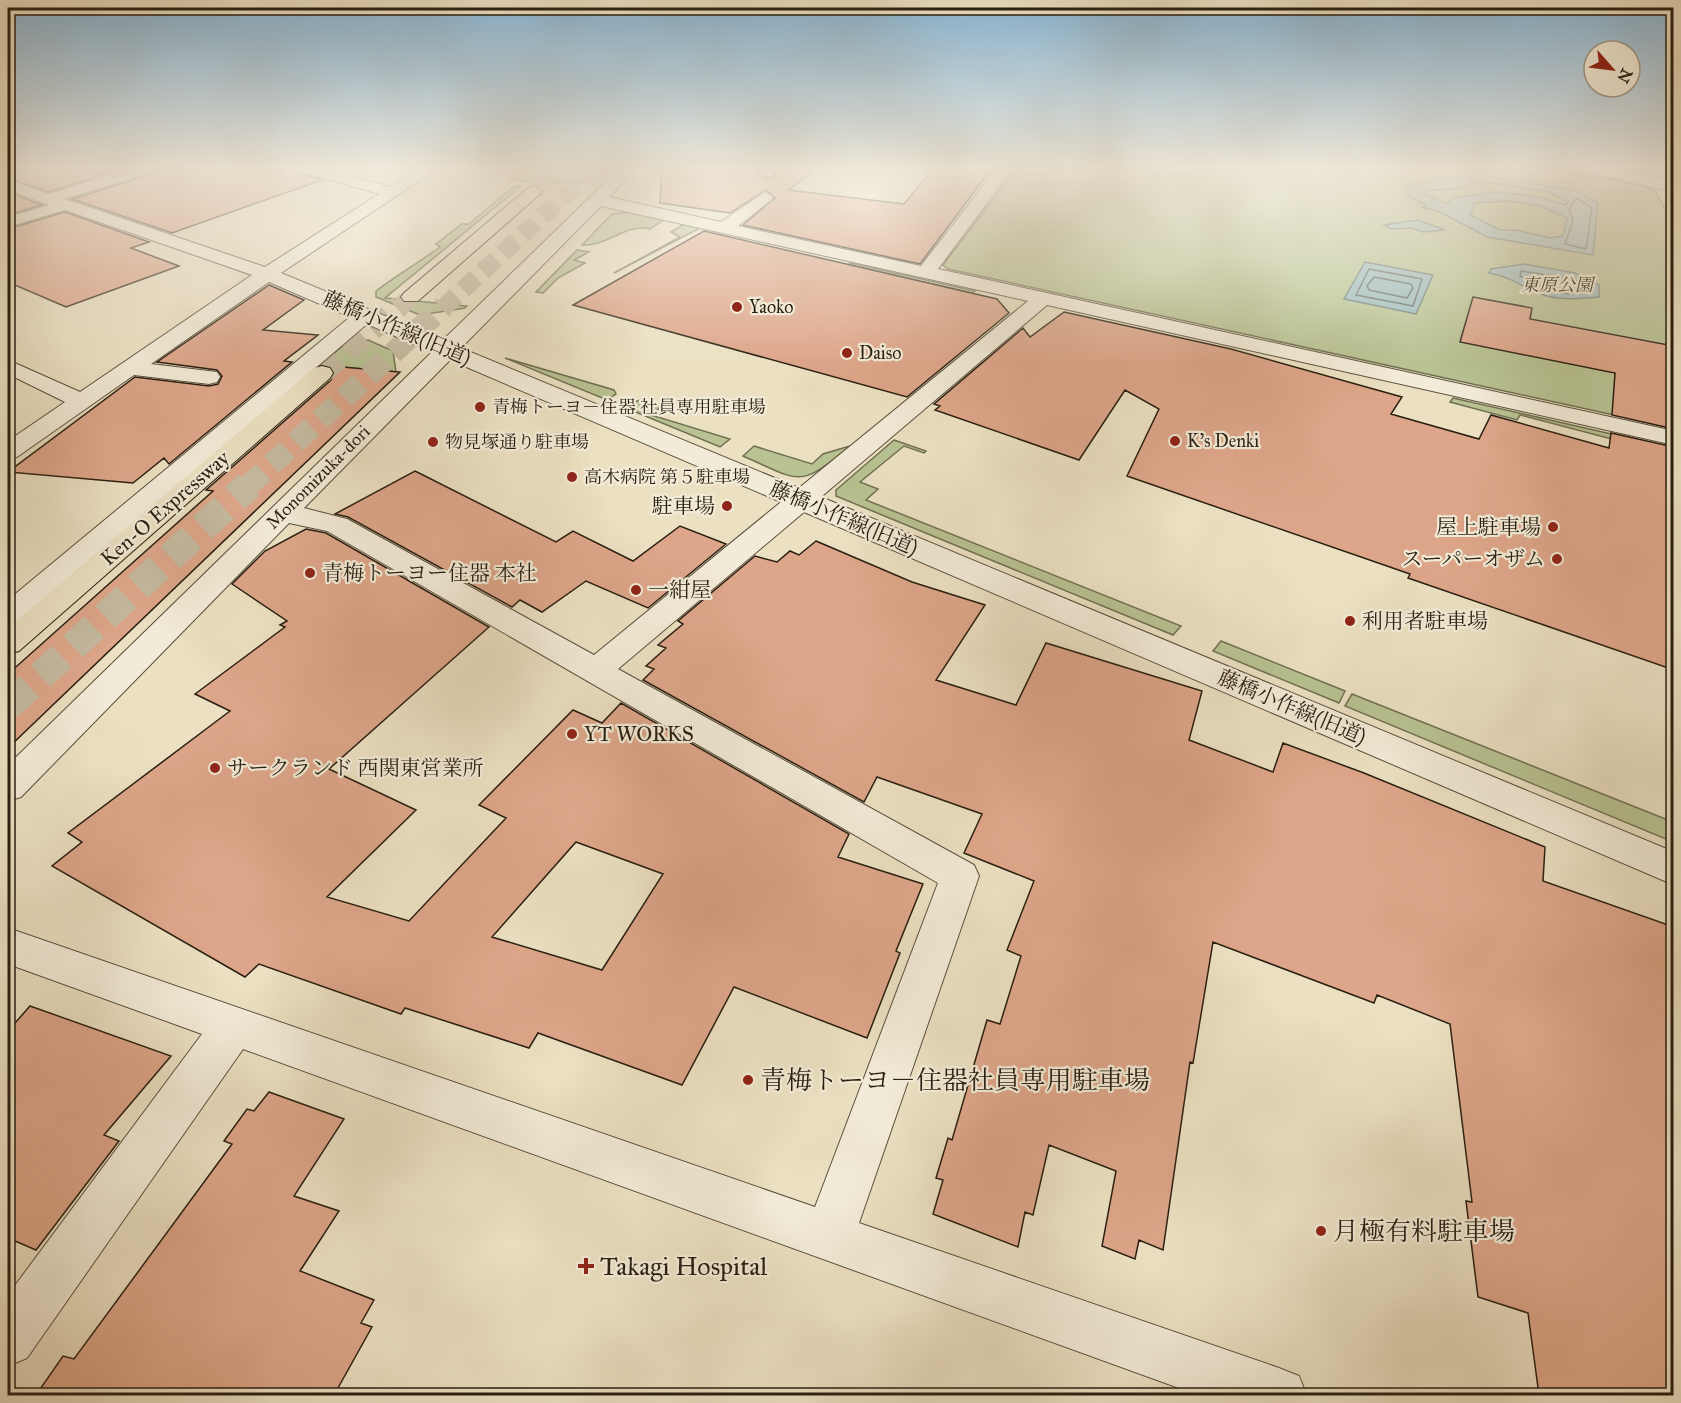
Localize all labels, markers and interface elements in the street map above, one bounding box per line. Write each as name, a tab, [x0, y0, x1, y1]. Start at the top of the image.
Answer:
north arrow	[1582, 39, 1642, 99]
text: N	[1613, 65, 1636, 87]
park label: 東原公園	[1521, 274, 1596, 296]
street label: 藤橋小作線(旧道)	[319, 285, 475, 371]
place label: Yaoko	[749, 296, 793, 318]
marker: Yaoko	[730, 300, 744, 314]
place label: Daiso	[859, 342, 902, 364]
marker: Daiso	[840, 346, 854, 360]
place label: 青梅トーヨ－住器 社員専用駐車場	[492, 396, 766, 418]
marker: 青梅トーヨ－住器 社員専用駐車場	[473, 400, 487, 414]
street label: Monomizuka-dori	[262, 421, 374, 533]
place label: K's Denki	[1187, 430, 1259, 452]
place label: 物見塚通り駐車場	[445, 431, 589, 453]
marker: K's Denki	[1168, 434, 1182, 448]
marker: 物見塚通り駐車場	[426, 435, 440, 449]
street label: Ken-O Expressway	[95, 444, 236, 571]
place label: 高木病院 第５駐車場	[584, 466, 750, 488]
marker: 高木病院 第５駐車場	[565, 470, 579, 484]
street label: 藤橋小作線(旧道)	[766, 475, 922, 561]
place label: 駐車場	[652, 493, 715, 519]
marker: 駐車場	[720, 499, 734, 513]
place label: 屋上駐車場	[1436, 514, 1541, 540]
marker: 屋上駐車場	[1546, 520, 1560, 534]
place label: スーパーオザム	[1402, 546, 1545, 572]
marker: スーパーオザム	[1550, 552, 1564, 566]
place label: 青梅トーヨー住器 本社	[322, 560, 537, 586]
marker: 青梅トーヨー住器 本社	[303, 566, 317, 580]
place label: 一紺屋	[648, 577, 711, 603]
marker: 一紺屋	[629, 583, 643, 597]
place label: 利用者駐車場	[1362, 608, 1488, 634]
marker: 利用者駐車場	[1343, 614, 1357, 628]
street label: 藤橋小作線(旧道)	[1214, 664, 1370, 750]
place label: YT WORKS	[584, 721, 694, 747]
marker: YT WORKS	[565, 727, 579, 741]
place label: サークランド 西関東営業所	[227, 755, 484, 781]
marker: サークランド 西関東営業所	[208, 761, 222, 775]
place label: 青梅トーヨ－住器社員専用駐車場	[760, 1064, 1150, 1096]
marker: 青梅トーヨ－住器社員専用駐車場	[741, 1073, 755, 1087]
place label: 月極有料駐車場	[1333, 1215, 1515, 1247]
marker: 月極有料駐車場	[1314, 1224, 1328, 1238]
place label: Takagi Hospital	[600, 1250, 767, 1282]
marker: Takagi Hospital	[577, 1257, 595, 1275]

